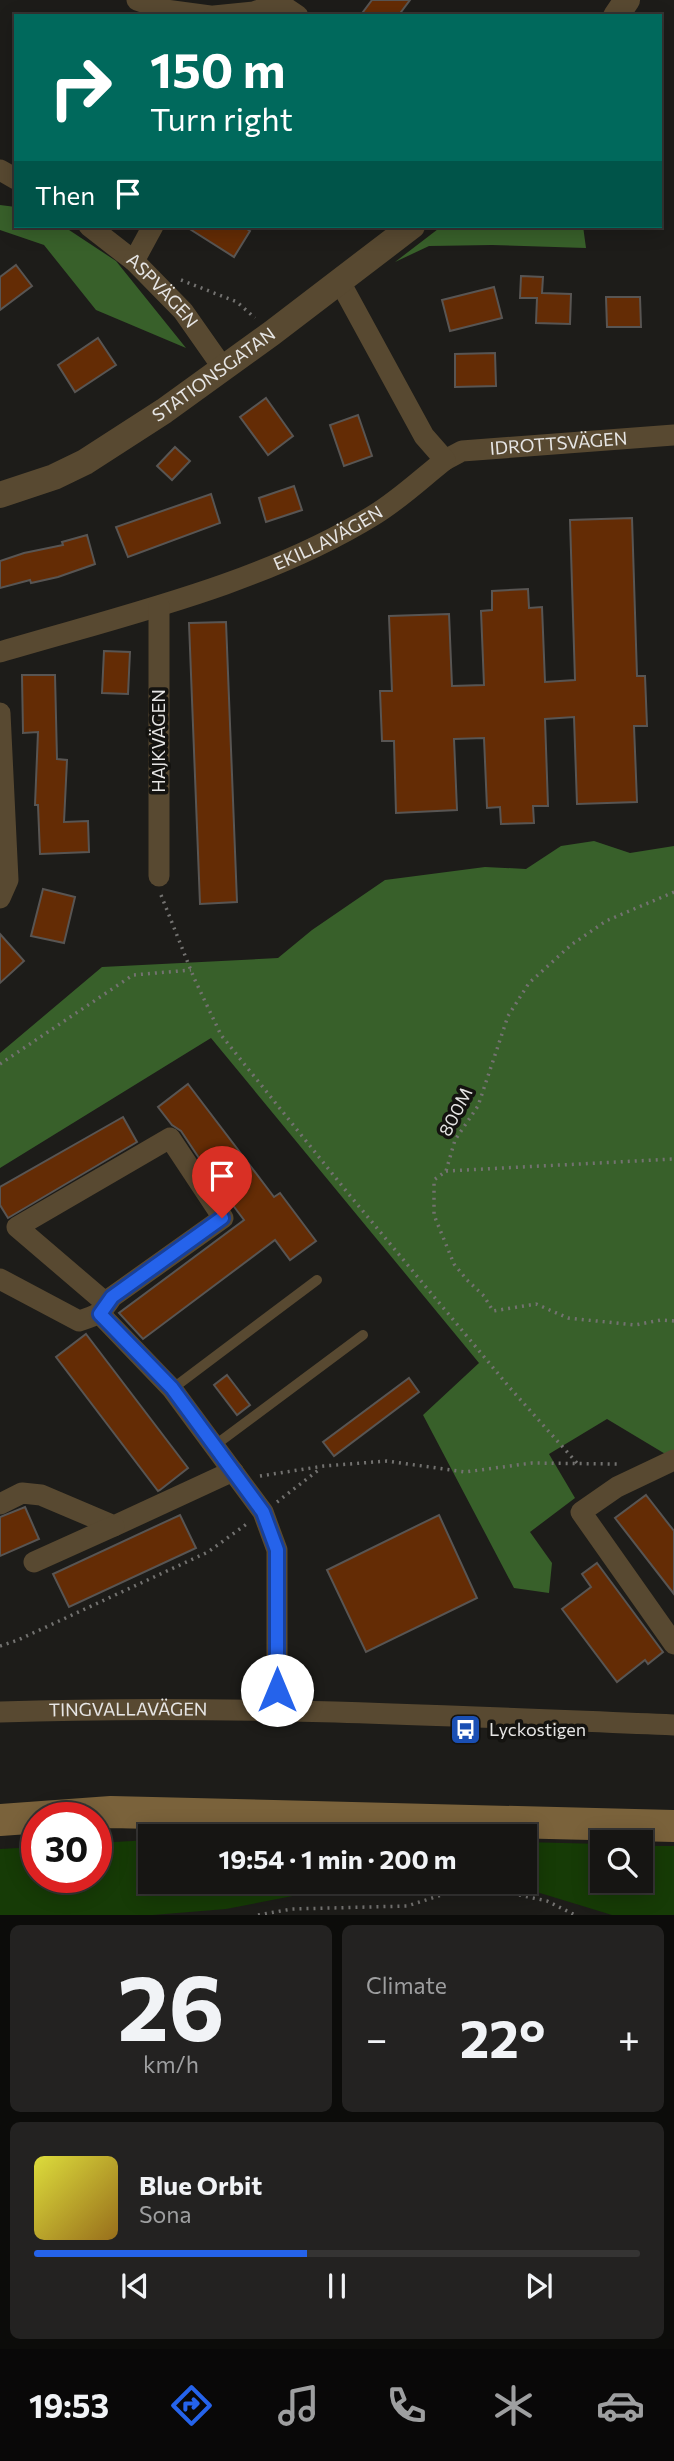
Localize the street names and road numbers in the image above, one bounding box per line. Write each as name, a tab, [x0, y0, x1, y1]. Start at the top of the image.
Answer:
street label: ASPVÄGEN	[123, 248, 203, 332]
street label: STATIONSGATAN	[148, 322, 279, 426]
street label: IDROTTSVÄGEN	[489, 427, 628, 459]
street label: EKILLAVÄGEN	[270, 500, 386, 574]
street label: HAJKVÄGEN	[147, 689, 169, 793]
street label: 800M	[434, 1084, 477, 1140]
street label: TINGVALLAVÄGEN	[48, 1697, 208, 1721]

